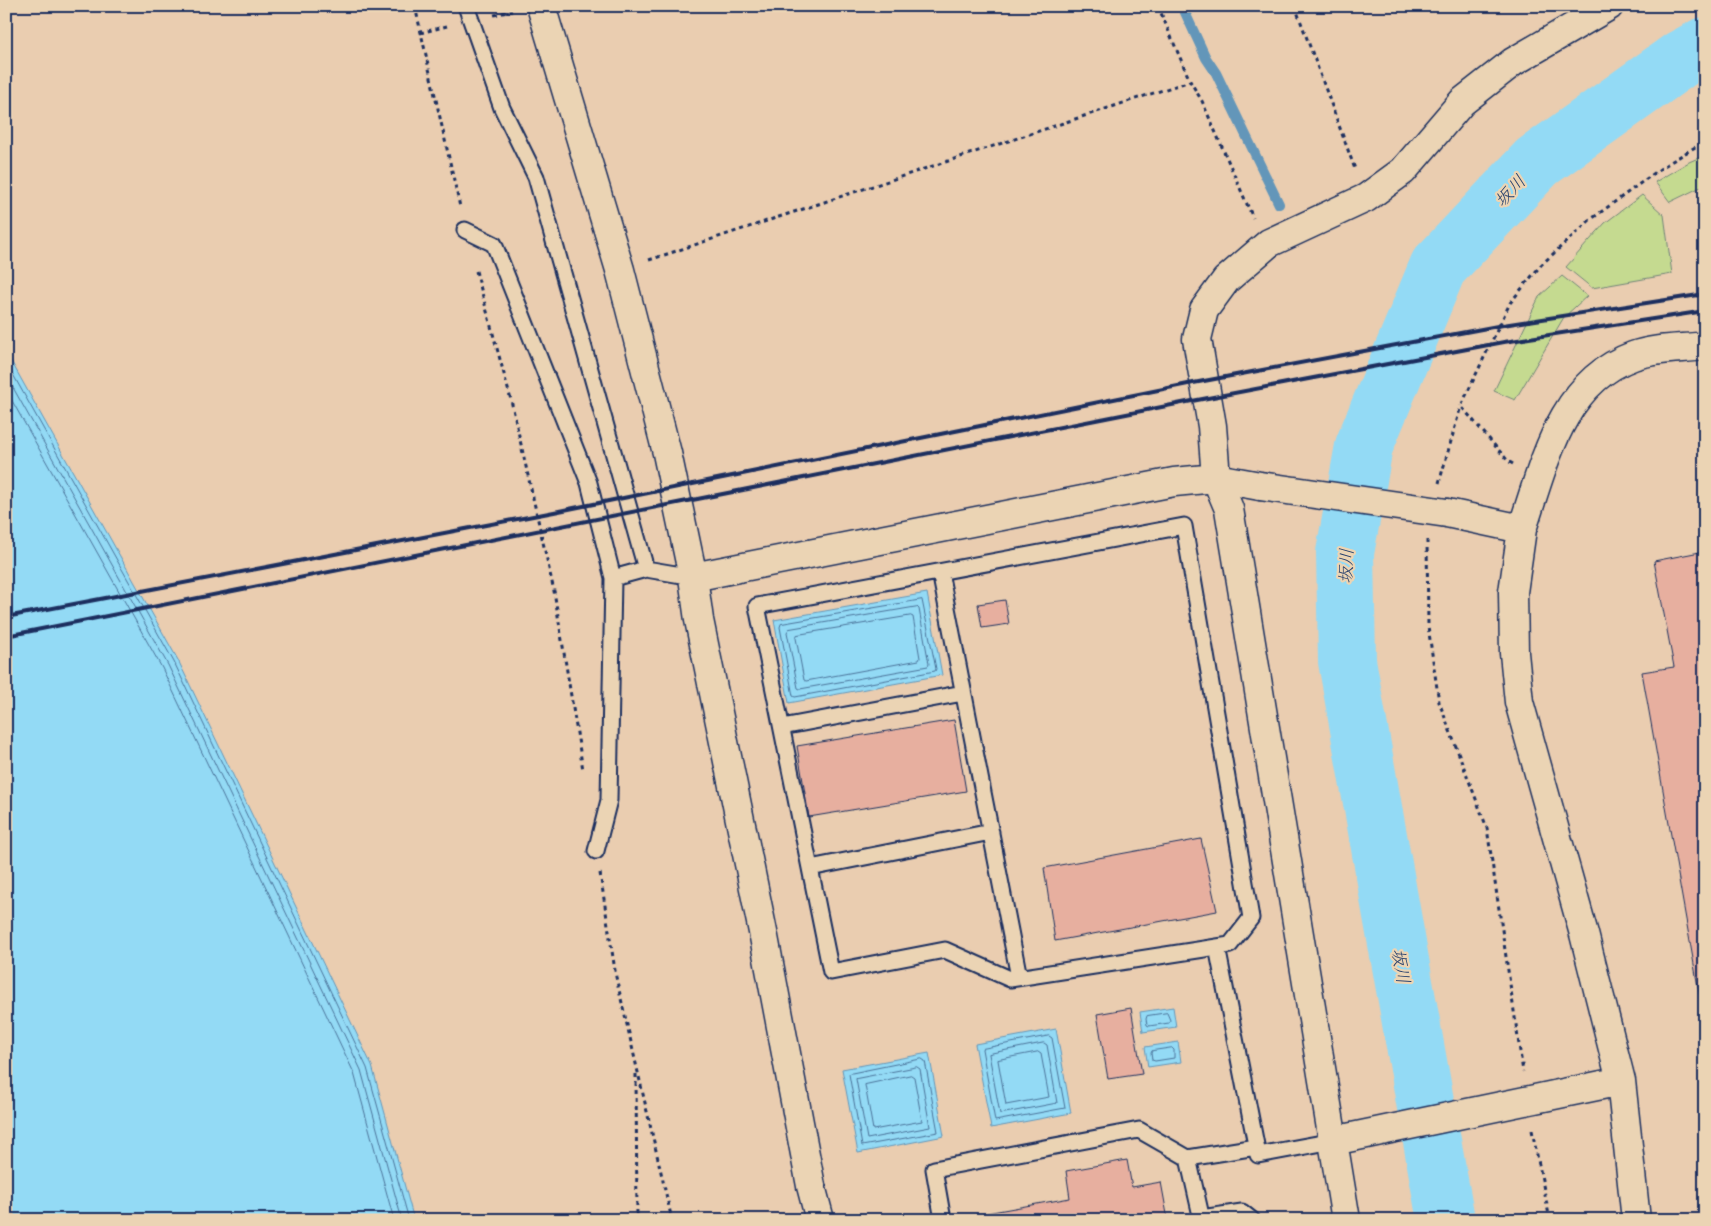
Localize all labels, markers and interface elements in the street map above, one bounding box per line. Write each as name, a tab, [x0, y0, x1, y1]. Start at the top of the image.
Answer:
water label: 坂川	[1490, 171, 1530, 212]
water label: 坂川	[1335, 548, 1358, 584]
water label: 坂川	[1387, 947, 1414, 986]

